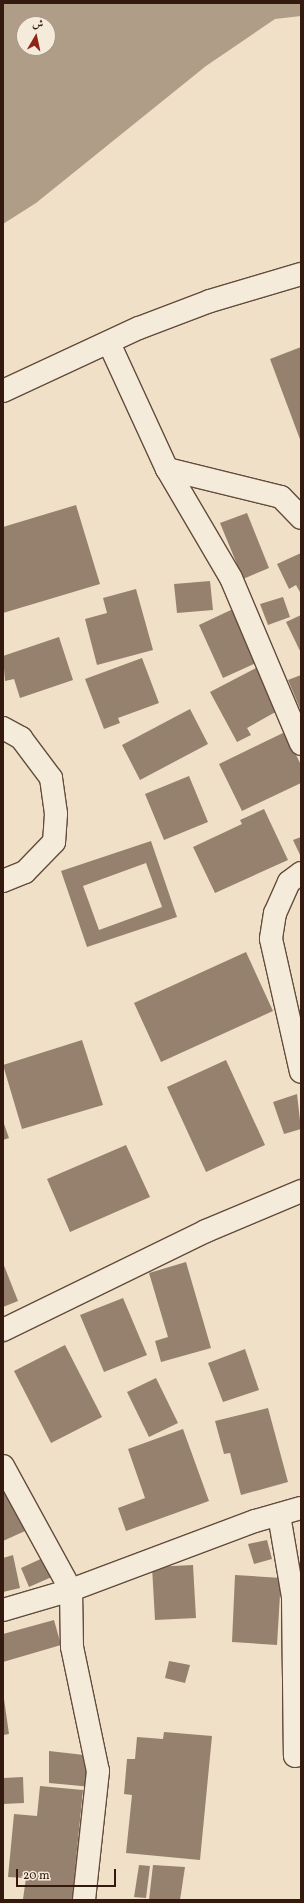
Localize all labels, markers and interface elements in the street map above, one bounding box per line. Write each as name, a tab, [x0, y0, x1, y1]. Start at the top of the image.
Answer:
north arrow	[16, 16, 56, 56]
text: ش	[31, 16, 44, 33]
scale bar	[18, 1861, 118, 1887]
text: 20 m	[23, 1868, 50, 1884]

